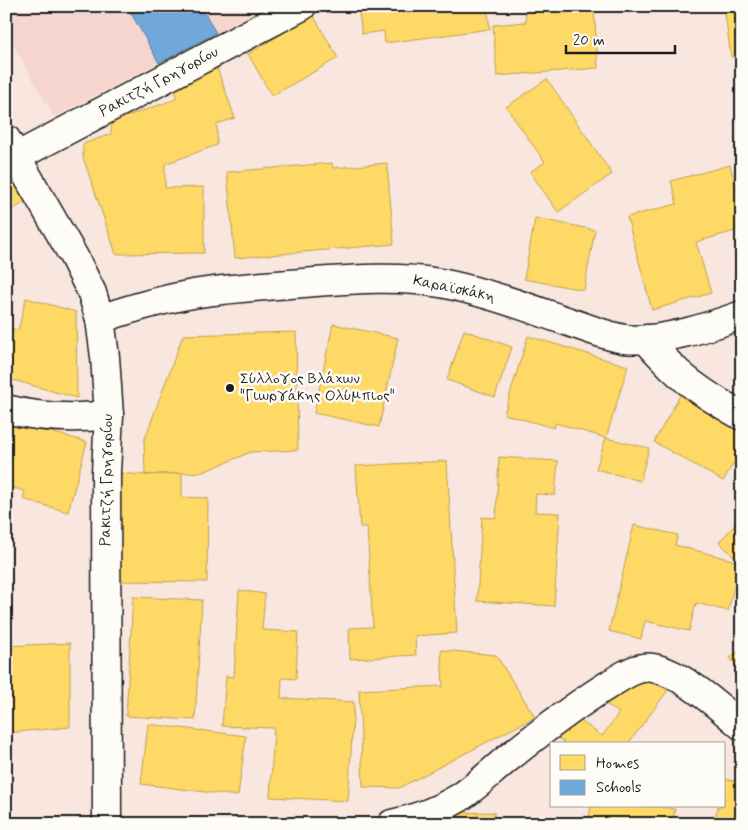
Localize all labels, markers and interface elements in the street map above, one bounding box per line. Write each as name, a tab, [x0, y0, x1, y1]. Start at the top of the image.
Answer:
scale bar	[566, 22, 674, 54]
text: 20 m	[573, 31, 605, 51]
street label: Ρακιτζή Γρηγορίου	[96, 42, 222, 122]
street label: Καραϊσκάκη	[411, 271, 497, 307]
place label: Σύλλογος Βλάχων "Γιωργάκης Ολύμπιος"	[240, 369, 395, 406]
marker: Σύλλογος Βλάχων "Γιωργάκης Ολύμπιος"	[224, 382, 236, 394]
street label: Ρακιτζή Γρηγορίου	[96, 414, 118, 546]
legend	[550, 742, 726, 808]
text: Homes	[596, 754, 639, 774]
text: Schools	[596, 778, 642, 798]

